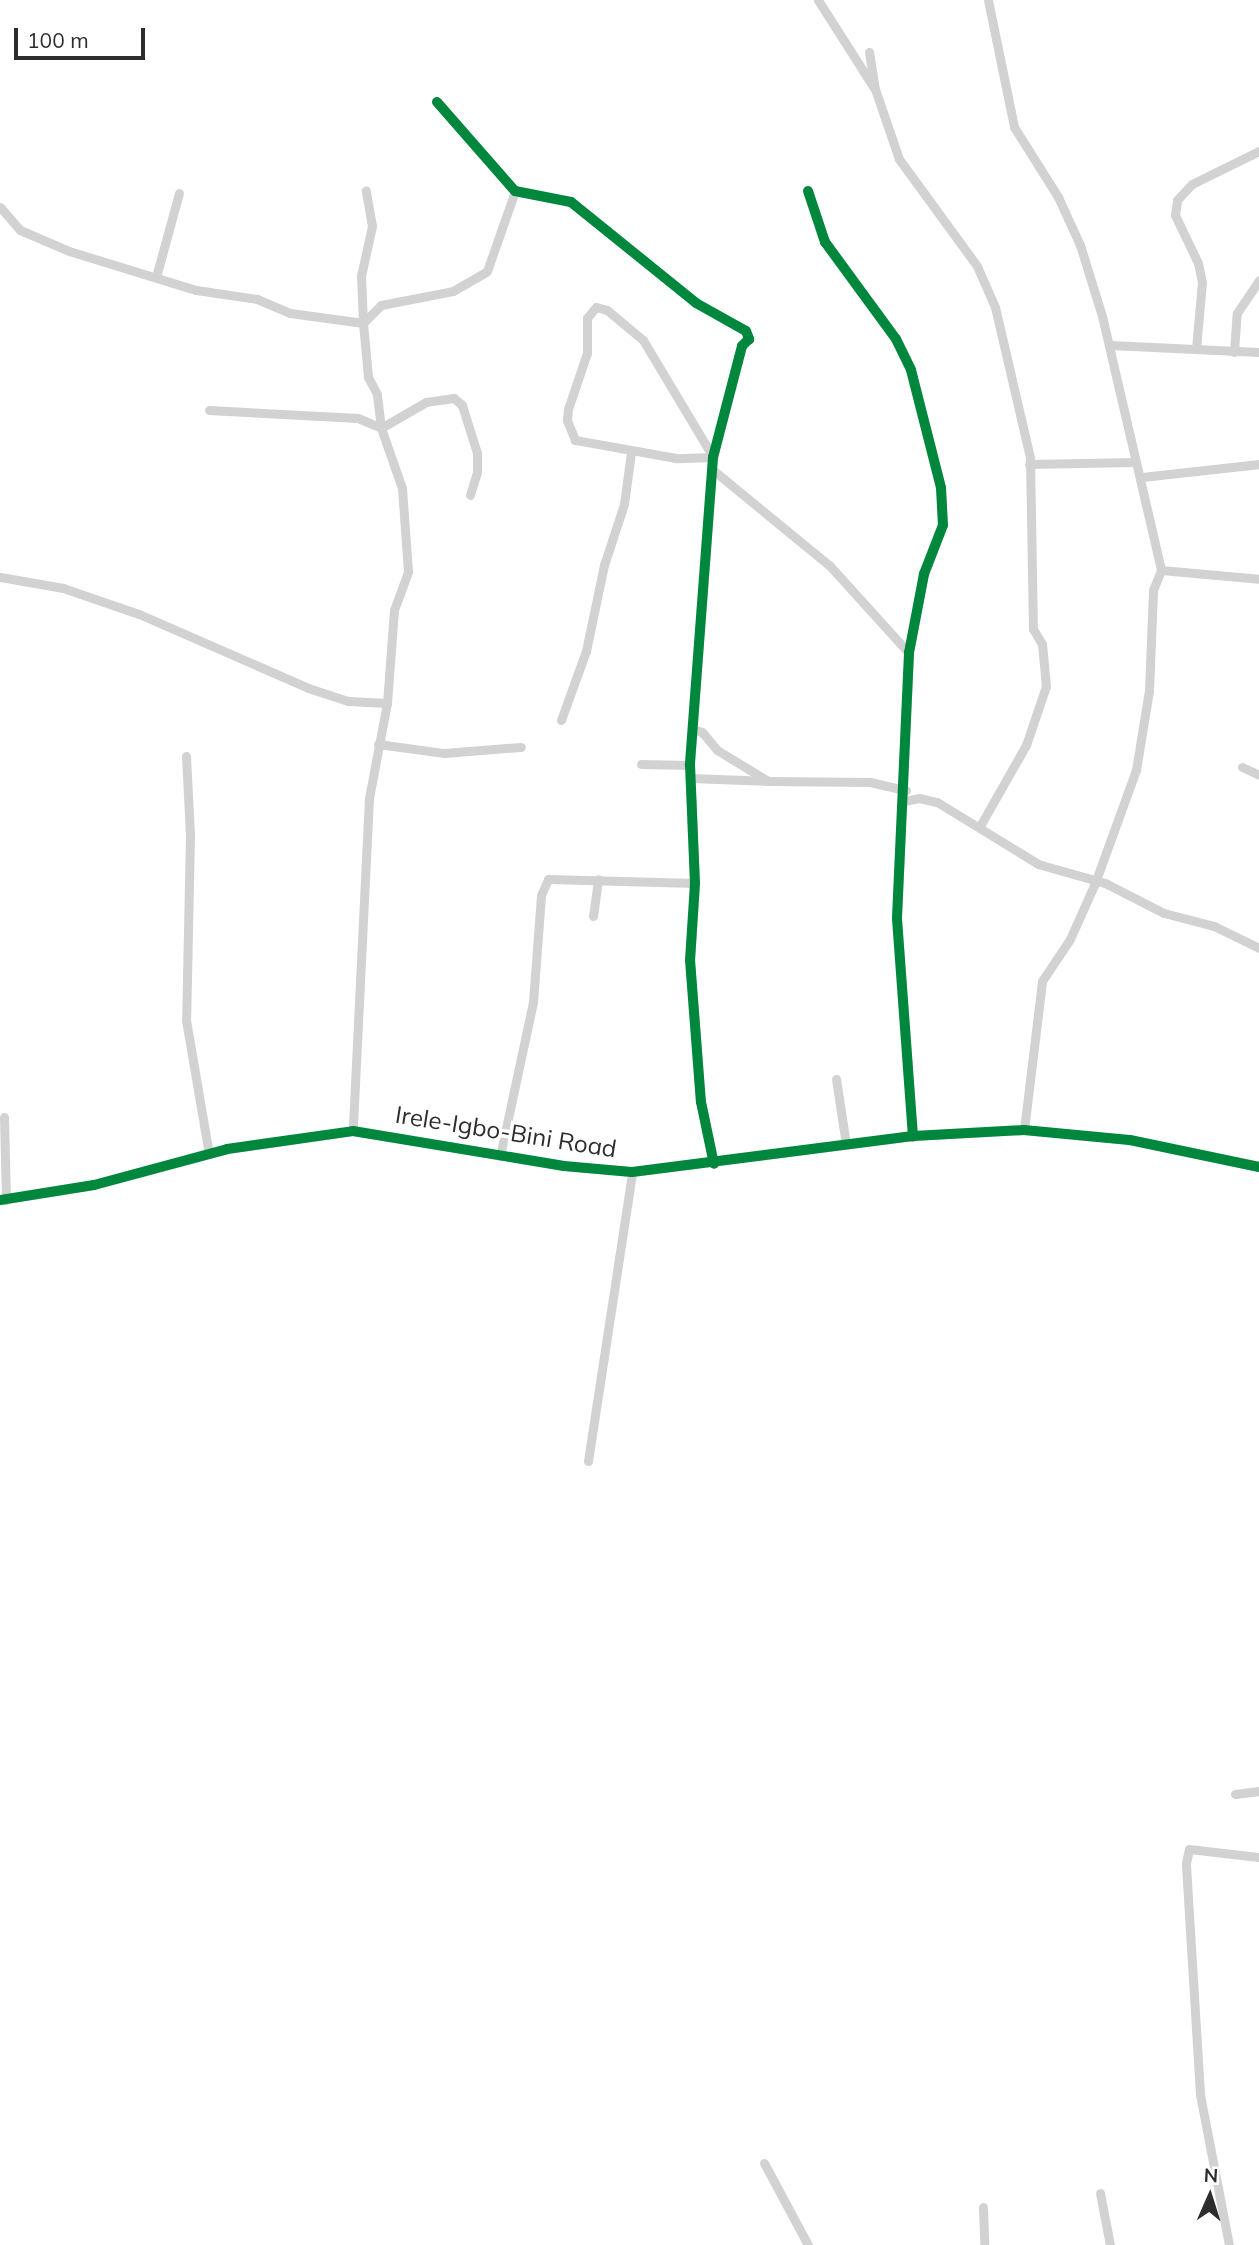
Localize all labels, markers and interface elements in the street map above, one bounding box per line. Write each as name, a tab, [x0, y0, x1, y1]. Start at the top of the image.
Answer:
scale bar	[18, 14, 149, 58]
text: 100 m	[27, 27, 89, 53]
street label: Irele-Igbo-Bini Road	[393, 1100, 619, 1164]
north arrow	[1175, 2161, 1245, 2231]
text: N	[1203, 2163, 1219, 2187]

